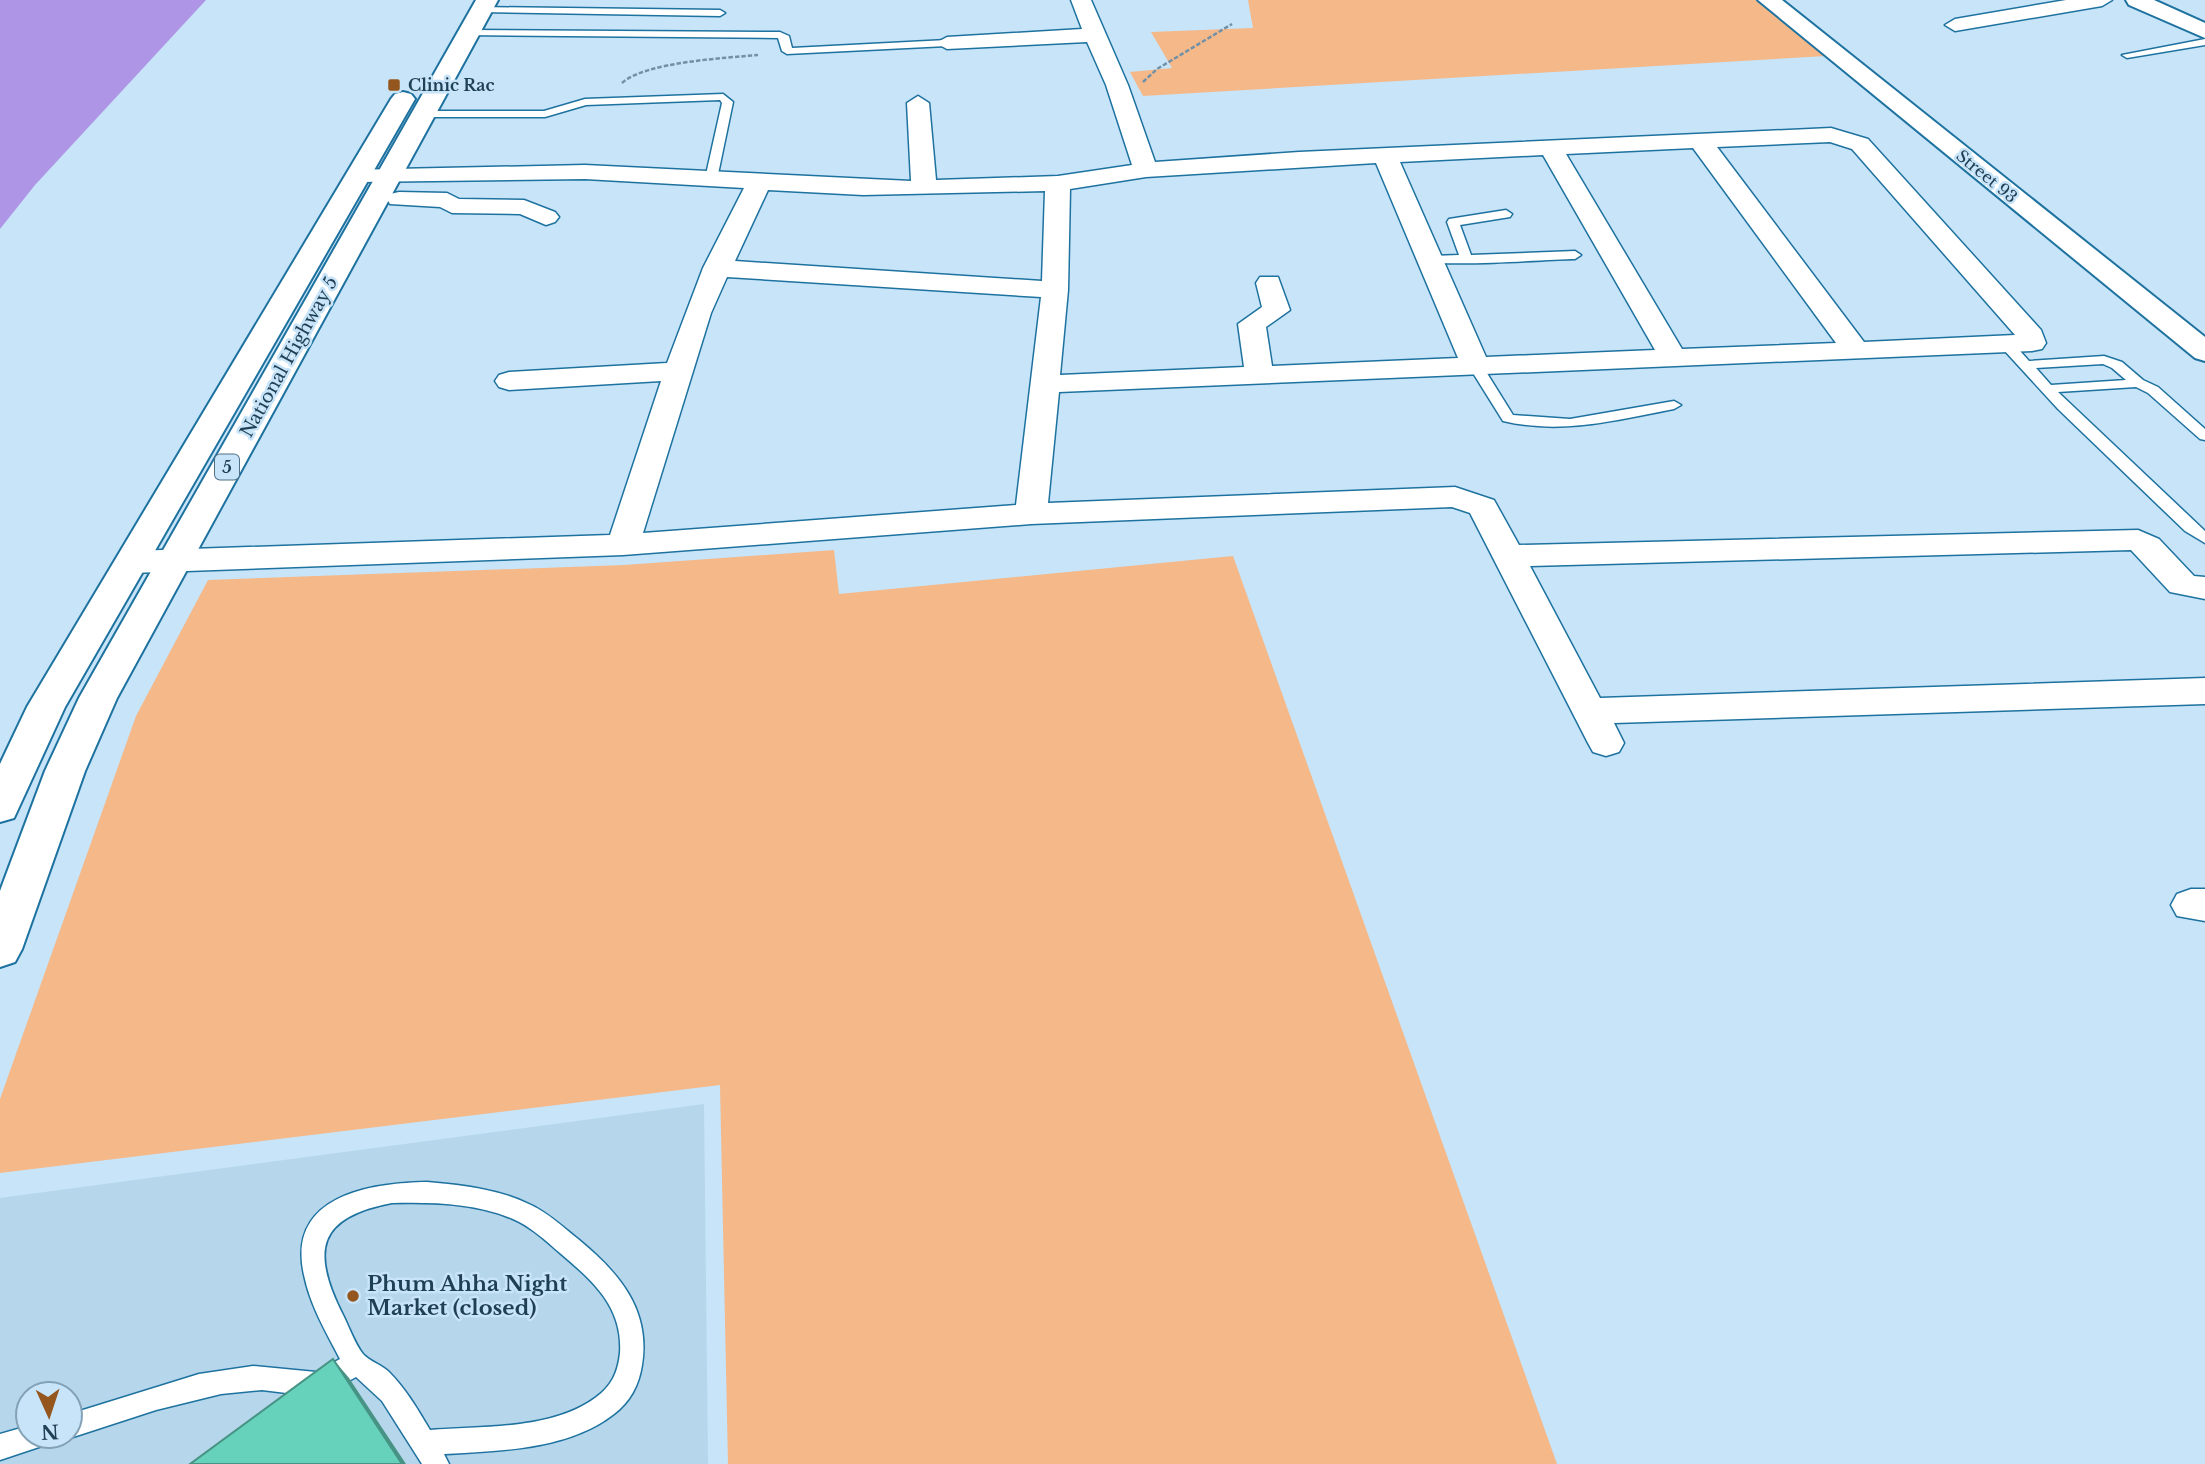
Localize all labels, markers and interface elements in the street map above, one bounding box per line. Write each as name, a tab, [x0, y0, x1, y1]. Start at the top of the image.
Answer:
place label: Clinic Rac	[408, 75, 495, 95]
marker: Clinic Rac	[386, 77, 402, 93]
street label: Street 93	[1952, 145, 2022, 207]
street label: National Highway 5	[236, 273, 342, 441]
road number: 5	[215, 454, 239, 480]
place label: Phum Ahha Night Market (closed)	[367, 1271, 567, 1321]
marker: Phum Ahha Night Market (closed)	[345, 1288, 361, 1304]
north arrow	[14, 1380, 84, 1450]
text: N	[40, 1420, 59, 1443]

